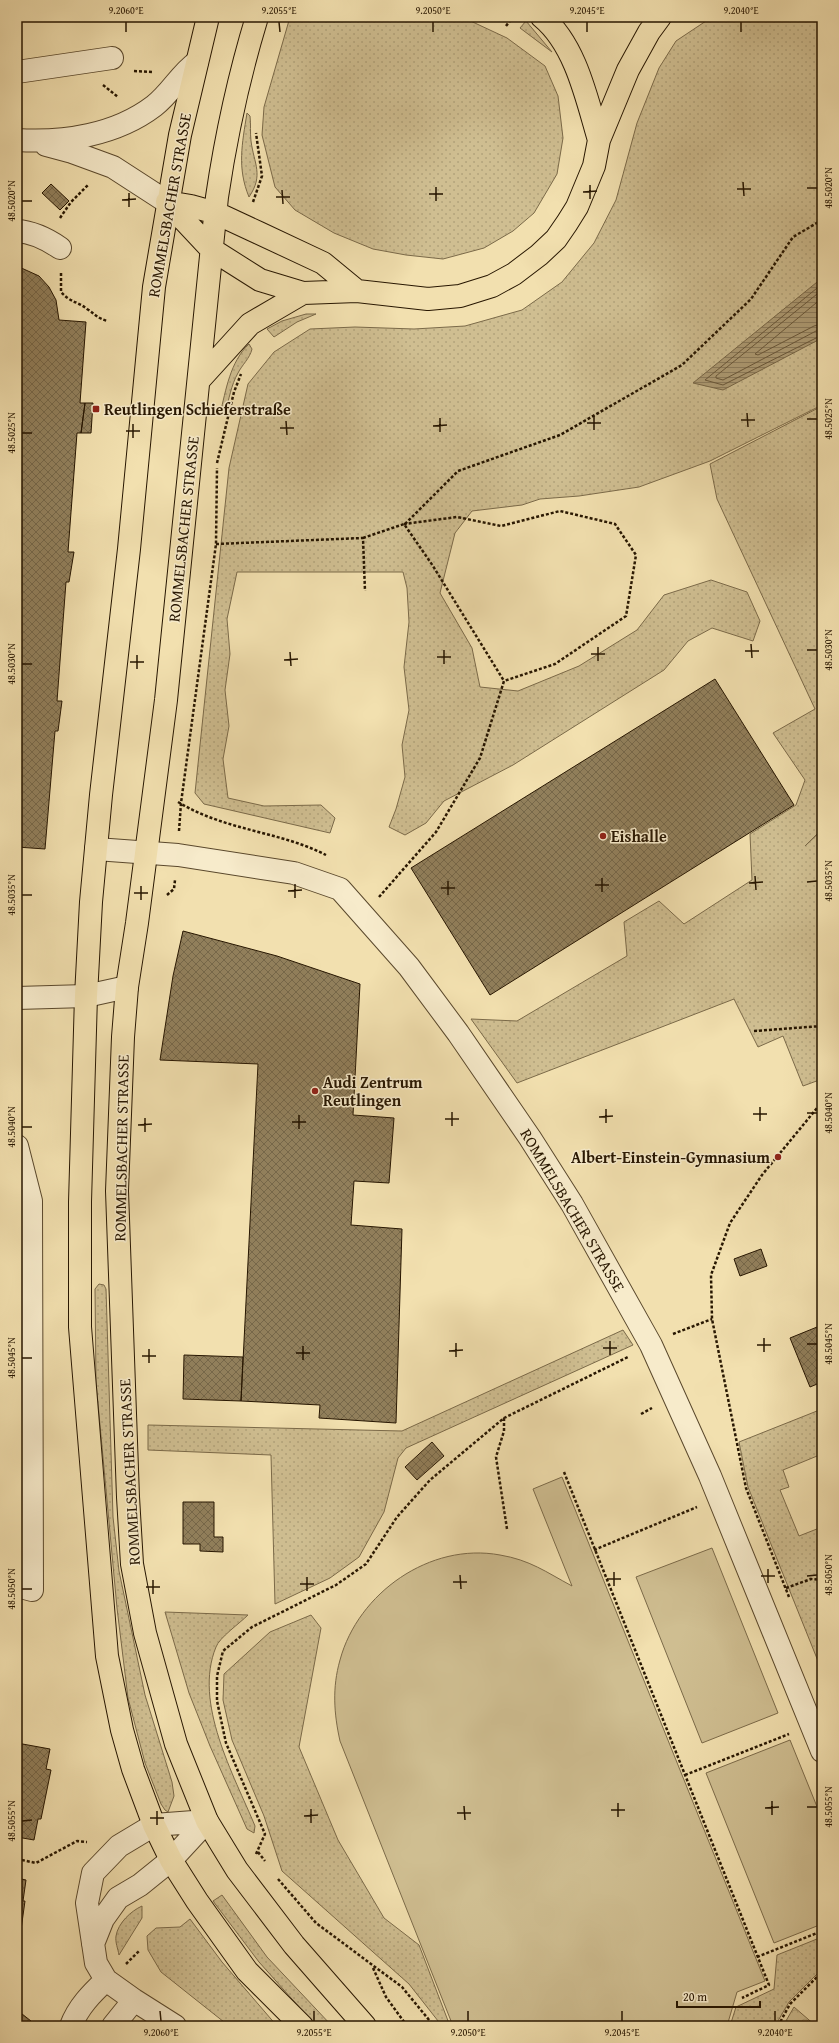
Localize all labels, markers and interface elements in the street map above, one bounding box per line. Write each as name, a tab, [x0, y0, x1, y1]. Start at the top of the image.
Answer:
text: 9.2060°E	[108, 3, 144, 18]
text: 9.2055°E	[261, 3, 297, 18]
text: 9.2050°E	[415, 3, 451, 18]
text: 9.2045°E	[569, 3, 605, 18]
text: 9.2040°E	[723, 3, 759, 18]
street label: ROMMELSBACHER STRASSE	[141, 111, 197, 299]
text: 48.5020°N	[821, 167, 836, 209]
text: 48.5020°N	[4, 180, 19, 222]
place label: Reutlingen Schieferstraße	[104, 397, 291, 421]
text: 48.5025°N	[821, 398, 836, 440]
marker: Reutlingen Schieferstraße	[91, 404, 101, 414]
text: 48.5025°N	[4, 412, 19, 454]
street label: ROMMELSBACHER STRASSE	[161, 435, 205, 623]
text: 48.5030°N	[821, 629, 836, 671]
text: 48.5030°N	[4, 643, 19, 685]
place label: Eishalle	[611, 824, 667, 848]
marker: Eishalle	[598, 831, 608, 841]
text: 48.5035°N	[821, 860, 836, 902]
text: 48.5035°N	[4, 874, 19, 916]
street label: ROMMELSBACHER STRASSE	[107, 1054, 135, 1242]
place label: Audi Zentrum Reutlingen	[323, 1070, 423, 1112]
marker: Audi Zentrum Reutlingen	[310, 1086, 320, 1096]
text: 48.5040°N	[821, 1092, 836, 1134]
text: 48.5040°N	[4, 1106, 19, 1148]
street label: ROMMELSBACHER STRASSE	[515, 1124, 631, 1296]
place label: Albert-Einstein-Gymnasium	[571, 1145, 770, 1169]
marker: Albert-Einstein-Gymnasium	[773, 1152, 783, 1162]
text: 48.5045°N	[821, 1323, 836, 1365]
text: 48.5045°N	[4, 1337, 19, 1379]
street label: ROMMELSBACHER STRASSE	[112, 1378, 146, 1566]
text: 48.5050°N	[821, 1554, 836, 1596]
text: 48.5050°N	[4, 1568, 19, 1610]
text: 48.5055°N	[821, 1786, 836, 1828]
text: 48.5055°N	[4, 1800, 19, 1842]
scale bar	[677, 1983, 760, 2009]
text: 20 m	[683, 1988, 707, 2005]
text: 9.2060°E	[143, 2025, 179, 2040]
text: 9.2055°E	[296, 2025, 332, 2040]
text: 9.2050°E	[450, 2025, 486, 2040]
text: 9.2045°E	[604, 2025, 640, 2040]
text: 9.2040°E	[757, 2025, 793, 2040]

